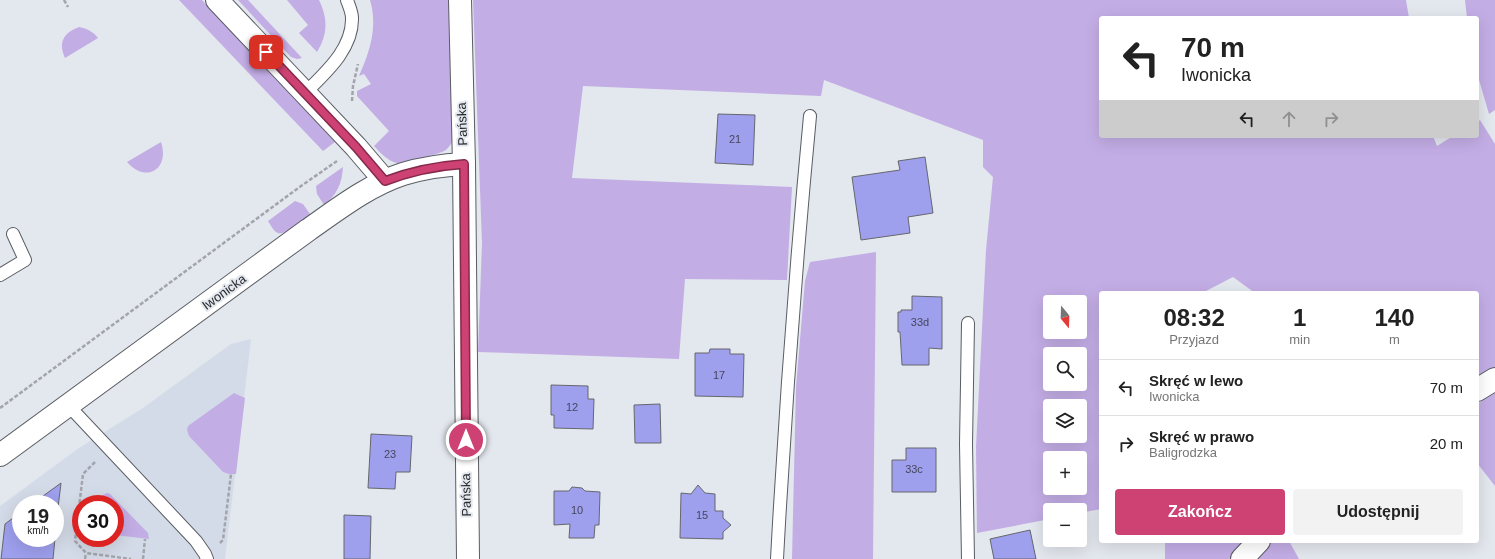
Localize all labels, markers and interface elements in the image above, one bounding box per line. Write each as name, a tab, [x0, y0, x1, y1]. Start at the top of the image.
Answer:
icon: left	[1115, 32, 1167, 84]
text: 70 m	[1181, 32, 1245, 63]
pin	[249, 35, 283, 69]
icon: arrive	[255, 41, 277, 63]
text: Iwonicka	[1181, 65, 1251, 85]
street label: Pańska	[454, 101, 470, 146]
icon: left	[1236, 108, 1258, 130]
icon: ahead	[1278, 108, 1300, 130]
icon: right	[1320, 108, 1342, 130]
house number: 21	[729, 133, 741, 145]
street label: Iwonicka	[199, 271, 249, 313]
north arrow	[1043, 295, 1087, 339]
map controls	[1043, 295, 1087, 547]
text: 08:32	[1163, 304, 1225, 331]
text: 1	[1293, 304, 1306, 331]
text: 140	[1375, 304, 1415, 331]
house number: 33d	[911, 316, 929, 328]
text: Przyjazd	[1169, 332, 1219, 347]
text: min	[1289, 332, 1310, 347]
text: m	[1389, 332, 1400, 347]
button: search	[1043, 347, 1087, 391]
house number: 17	[713, 369, 725, 381]
text: Skręć w lewo	[1149, 372, 1243, 389]
icon: left	[1115, 377, 1137, 399]
text: 70 m	[1430, 379, 1463, 396]
text: Iwonicka	[1149, 389, 1200, 404]
button: layers	[1043, 399, 1087, 443]
house number: 12	[566, 401, 578, 413]
position arrow	[445, 419, 487, 461]
text: Skręć w prawo	[1149, 428, 1254, 445]
icon: right	[1115, 433, 1137, 455]
text: 20 m	[1430, 435, 1463, 452]
text: Baligrodzka	[1149, 445, 1217, 460]
house number: 23	[384, 448, 396, 460]
button: +	[1043, 451, 1087, 495]
house number: 33c	[905, 463, 923, 475]
street label: Pańska	[458, 472, 474, 517]
button: Zakończ	[1115, 489, 1285, 535]
button: Udostępnij	[1293, 489, 1463, 535]
speed limit sign: 30	[72, 495, 124, 547]
button: −	[1043, 503, 1087, 547]
house number: 10	[571, 504, 583, 516]
text: 19	[27, 505, 49, 527]
house number: 15	[696, 509, 708, 521]
text: km/h	[27, 525, 49, 536]

